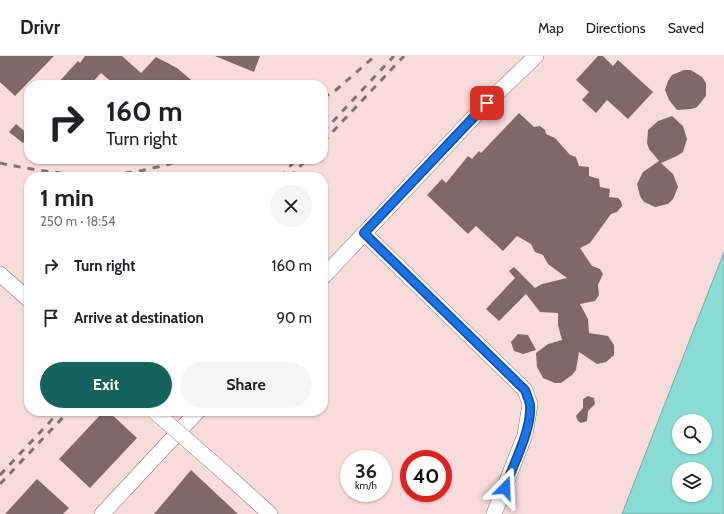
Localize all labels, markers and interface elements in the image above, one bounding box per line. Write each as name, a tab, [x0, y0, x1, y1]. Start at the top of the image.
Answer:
text: Drivr	[20, 16, 60, 39]
text: Map	[538, 19, 564, 37]
text: Directions	[586, 19, 646, 37]
text: Saved	[668, 19, 704, 37]
pin	[470, 86, 504, 120]
icon: arrive	[476, 92, 498, 114]
text: 160 m	[106, 94, 182, 128]
icon: right	[40, 96, 92, 148]
text: Turn right	[106, 128, 177, 150]
text: 1 min	[40, 183, 94, 212]
button: close	[270, 185, 312, 227]
text: 250 m · 18:54	[40, 213, 116, 229]
icon: right	[40, 255, 62, 277]
text: Turn right	[74, 257, 135, 275]
text: 160 m	[272, 257, 312, 275]
icon: arrive	[40, 307, 62, 329]
text: Arrive at destination	[74, 309, 204, 327]
text: 90 m	[276, 309, 312, 327]
button: Exit	[40, 362, 172, 408]
button: Share	[180, 362, 312, 408]
map controls	[672, 414, 712, 502]
button: search	[672, 414, 712, 454]
speed limit sign: 40	[400, 450, 452, 502]
text: 36	[355, 459, 377, 483]
button: layers	[672, 462, 712, 502]
position arrow	[484, 467, 526, 509]
text: km/h	[355, 479, 377, 492]

